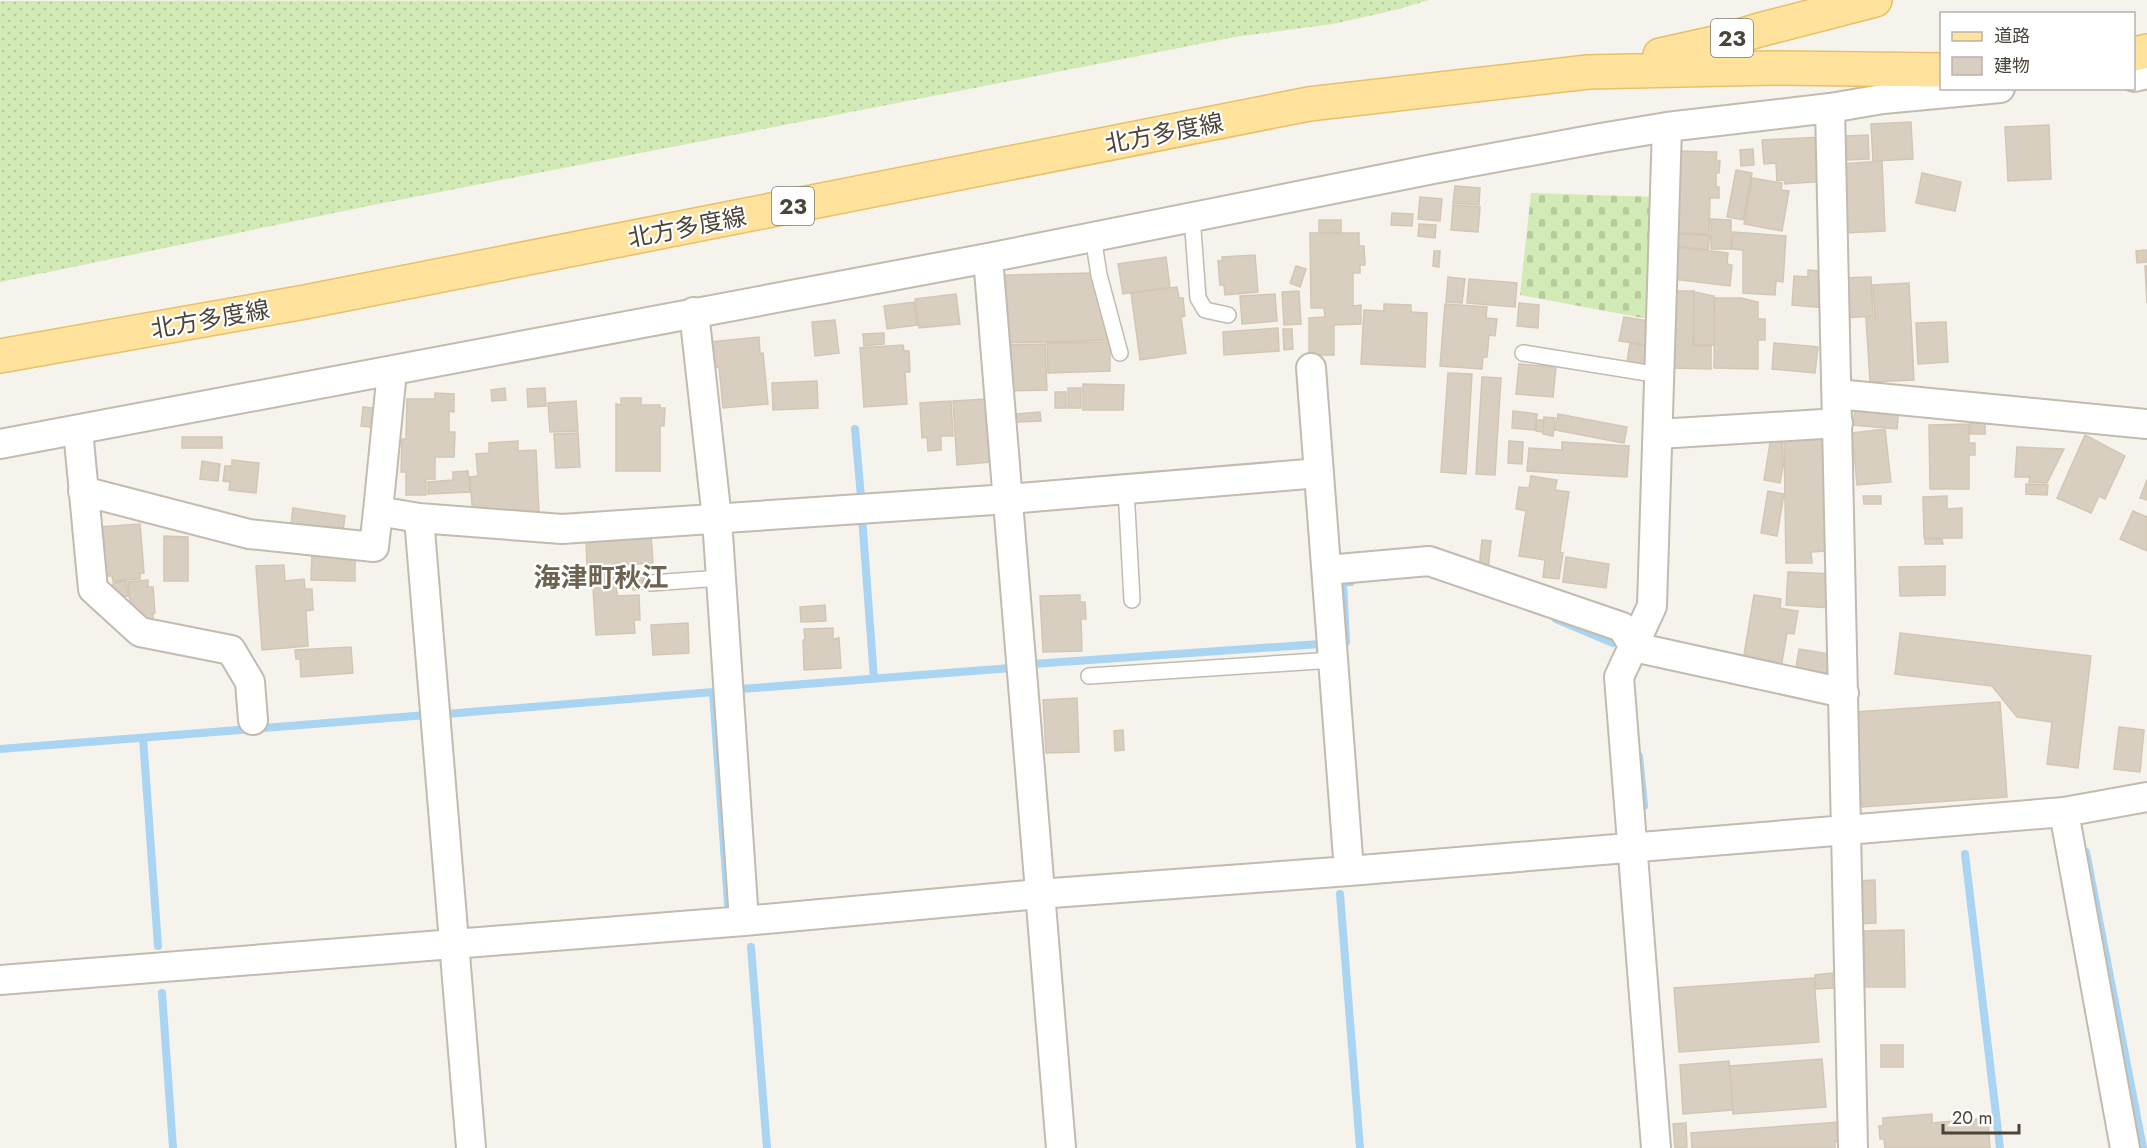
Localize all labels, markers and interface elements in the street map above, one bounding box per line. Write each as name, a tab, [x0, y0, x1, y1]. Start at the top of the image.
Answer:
legend	[1940, 12, 2135, 90]
road number: 23	[1711, 19, 1753, 57]
text: 道路	[1994, 23, 2030, 49]
text: 建物	[1994, 53, 2030, 79]
street label: 北方多度線	[1102, 104, 1226, 162]
road number: 23	[772, 187, 814, 225]
street label: 北方多度線	[625, 198, 749, 256]
street label: 北方多度線	[148, 291, 272, 347]
district label: 海津町秋江	[534, 558, 669, 597]
scale bar	[1943, 1097, 2020, 1135]
text: 20 m	[1952, 1105, 1992, 1131]

